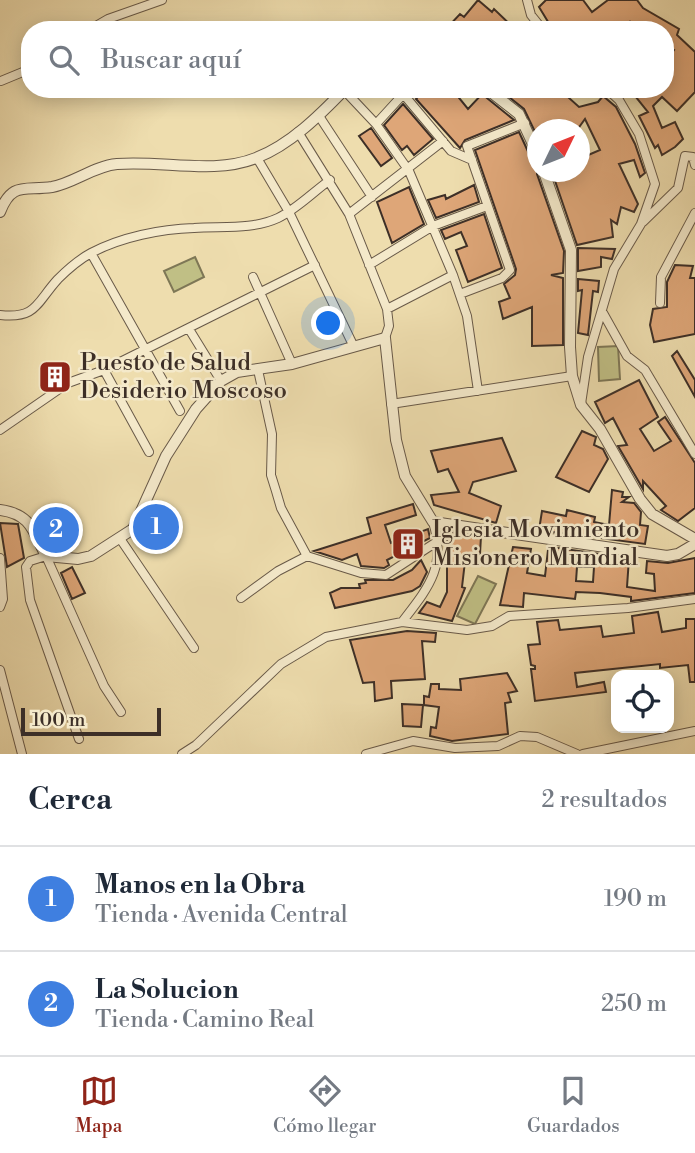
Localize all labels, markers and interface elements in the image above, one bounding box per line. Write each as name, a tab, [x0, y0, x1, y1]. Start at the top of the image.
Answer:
search box	[21, 21, 674, 98]
icon: search	[45, 41, 83, 79]
text: Buscar aquí	[101, 44, 241, 76]
north arrow	[527, 119, 590, 182]
your location	[311, 306, 345, 340]
place label: Puesto de Salud Desiderio Moscoso	[80, 348, 287, 406]
building icon: Puesto de Salud Desiderio Moscoso	[36, 358, 74, 396]
pin: 1	[133, 501, 179, 553]
pin: 2	[33, 504, 79, 556]
place label: Iglesia Movimiento Misionero Mundial	[432, 515, 639, 573]
building icon: Iglesia Movimiento Misionero Mundial	[389, 525, 427, 563]
map controls	[611, 670, 674, 733]
button: locate	[611, 670, 674, 733]
scale bar	[21, 705, 161, 737]
text: 100 m	[32, 708, 85, 732]
text: Cerca	[28, 781, 112, 819]
text: 2 resultados	[542, 786, 667, 814]
text: Manos en la Obra	[95, 869, 305, 901]
text: 1	[45, 885, 57, 913]
text: 190 m	[604, 885, 667, 913]
text: Tienda · Avenida Central	[95, 901, 348, 929]
text: La Solucion	[95, 974, 239, 1006]
text: 2	[44, 990, 58, 1018]
text: 250 m	[601, 990, 667, 1018]
text: Tienda · Camino Real	[95, 1006, 314, 1034]
tab: Mapa	[75, 1072, 122, 1138]
tab: Cómo llegar	[273, 1072, 376, 1138]
tab: Guardados	[527, 1072, 620, 1138]

